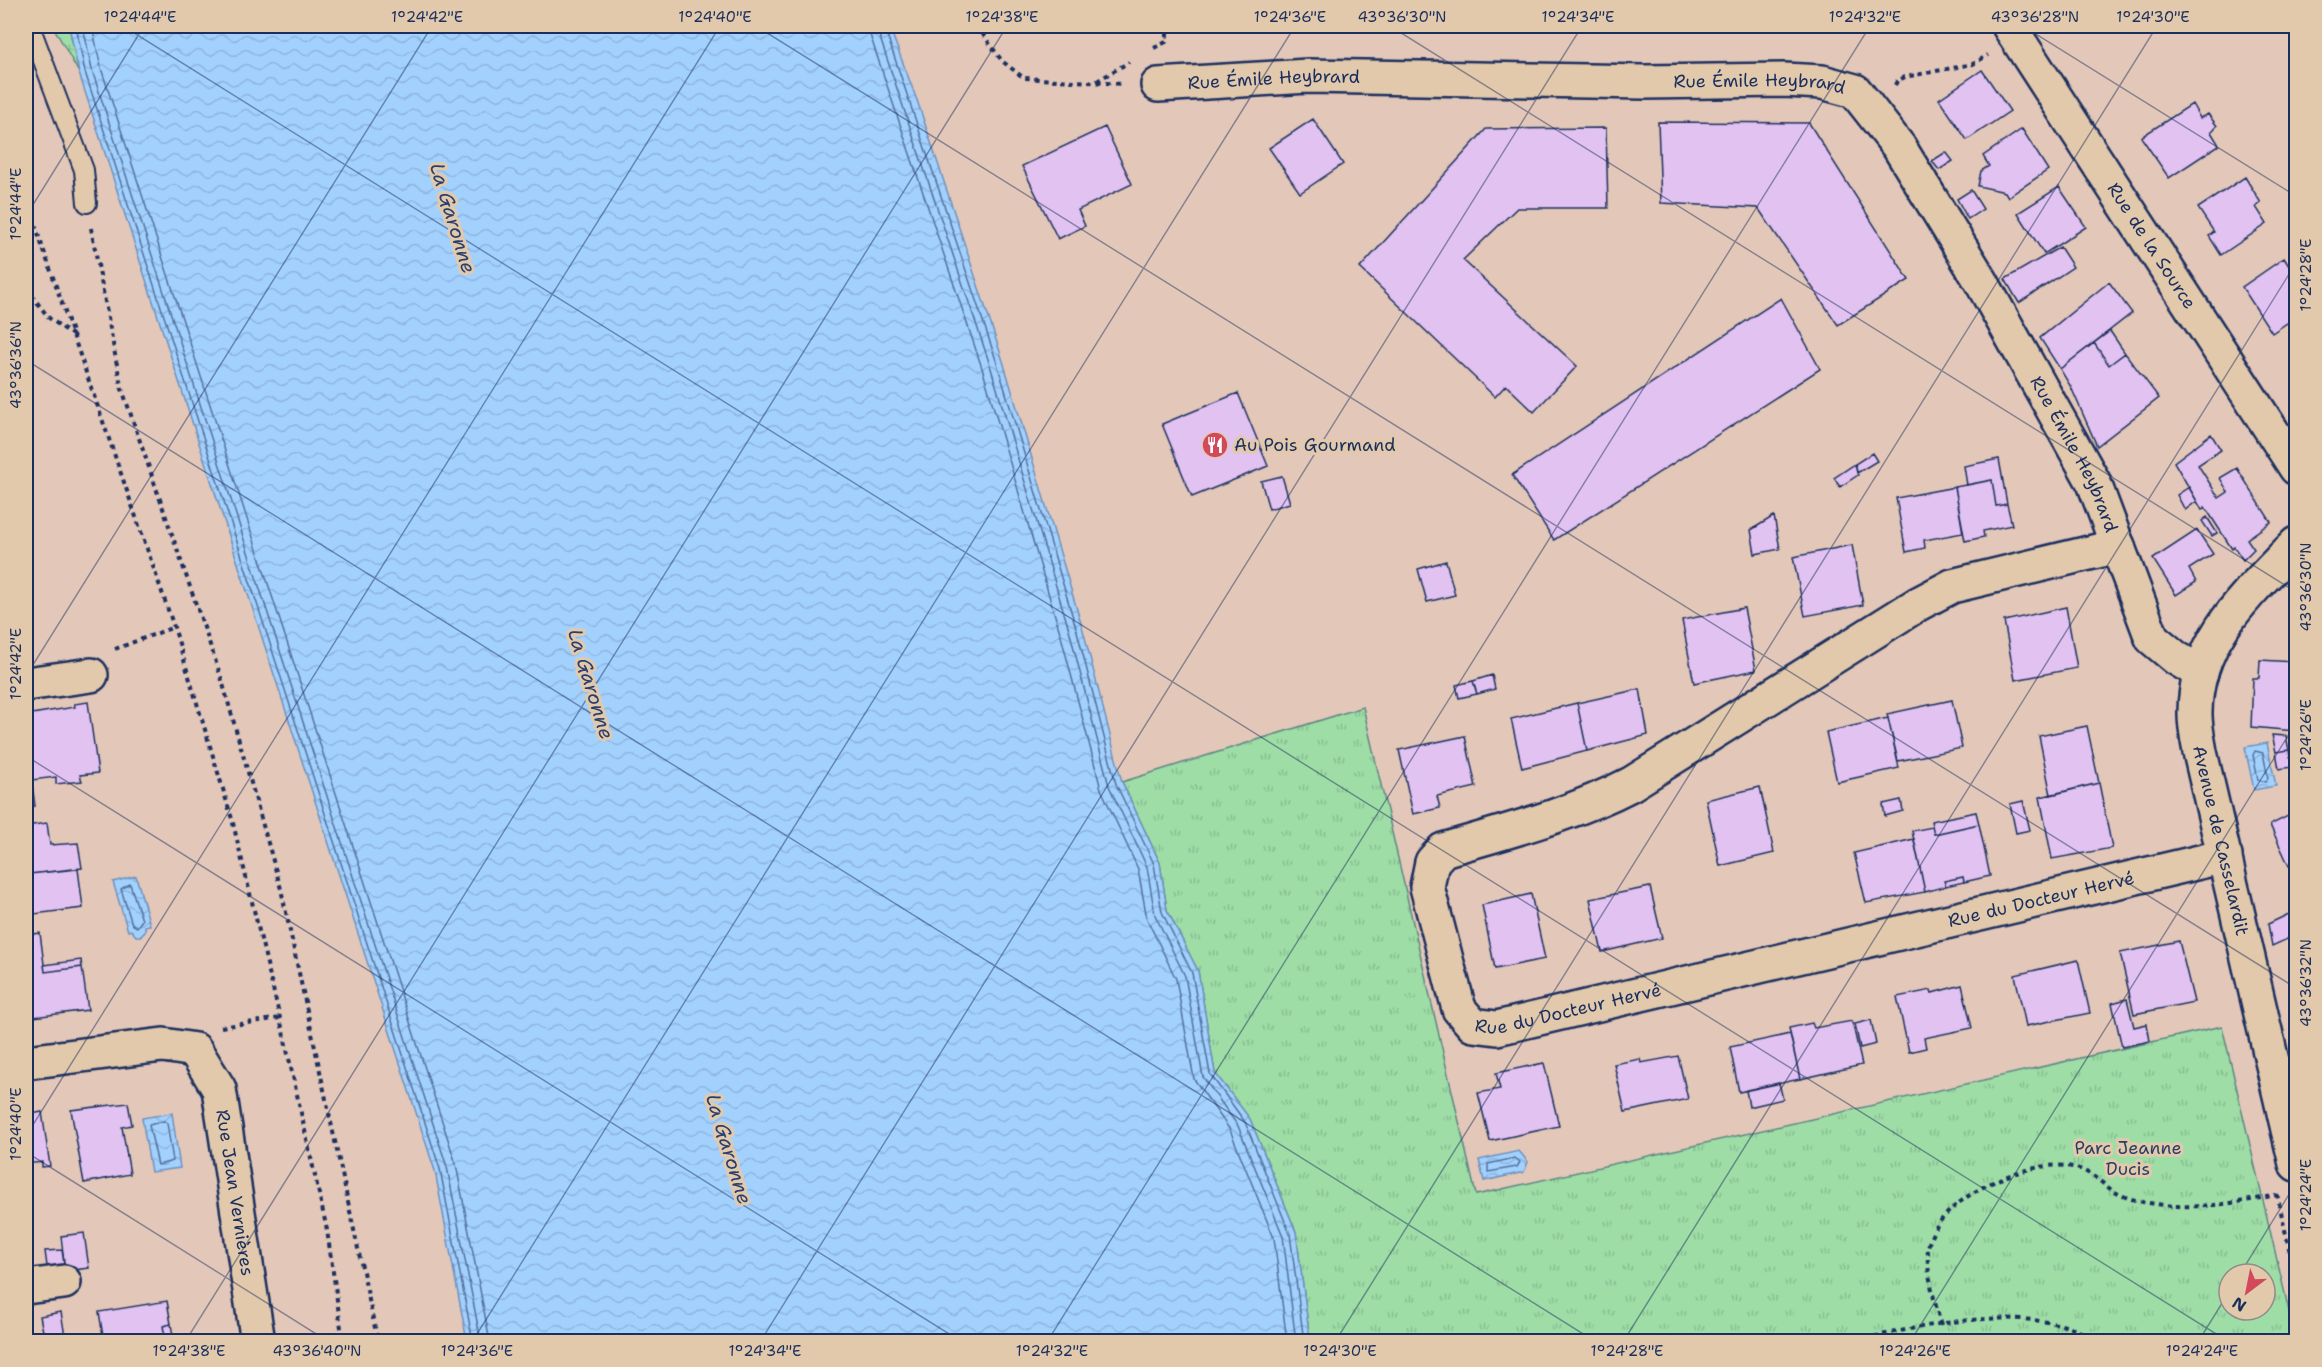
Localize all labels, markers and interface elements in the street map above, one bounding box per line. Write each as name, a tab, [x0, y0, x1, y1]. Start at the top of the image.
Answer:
text: 1°24'44"E	[104, 7, 176, 27]
text: 1°24'42"E	[391, 7, 463, 27]
text: 1°24'40"E	[678, 7, 752, 27]
text: 1°24'38"E	[966, 7, 1038, 27]
text: 1°24'36"E	[1254, 7, 1326, 27]
text: 43°36'30"N	[1357, 7, 1447, 27]
text: 1°24'34"E	[1542, 7, 1614, 27]
text: 1°24'32"E	[1829, 7, 1901, 27]
text: 43°36'28"N	[1991, 7, 2079, 27]
text: 1°24'30"E	[2116, 7, 2190, 27]
street label: Rue Émile Heybrard	[1187, 64, 1360, 95]
street label: Rue Émile Heybrard	[1673, 68, 1848, 100]
water label: La Garonne	[424, 160, 482, 276]
text: 1°24'44"E	[6, 168, 26, 240]
street label: Rue de la Source	[2102, 178, 2202, 314]
text: 1°24'28"E	[2296, 239, 2316, 311]
text: 43°36'36"N	[6, 321, 26, 409]
street label: Rue Émile Heybrard	[2025, 372, 2123, 536]
restaurant icon: Au Pois Gourmand	[1200, 430, 1230, 460]
place label: Au Pois Gourmand	[1234, 433, 1396, 457]
text: 43°36'30"N	[2296, 542, 2316, 632]
water label: La Garonne	[562, 626, 620, 742]
text: 1°24'42"E	[6, 628, 26, 700]
text: 1°24'26"E	[2296, 699, 2316, 771]
street label: Avenue de Casselardit	[2187, 744, 2254, 938]
street label: Rue du Docteur Hervé	[1946, 866, 2137, 933]
text: 43°36'32"N	[2296, 939, 2316, 1027]
street label: Rue du Docteur Hervé	[1473, 978, 1664, 1040]
text: 1°24'40"E	[6, 1087, 26, 1161]
water label: La Garonne	[700, 1091, 758, 1207]
street label: Rue Jean Vernières	[210, 1108, 260, 1277]
park label: Parc Jeanne Ducis	[2074, 1136, 2182, 1181]
text: 1°24'24"E	[2296, 1159, 2316, 1231]
north arrow	[2217, 1262, 2277, 1322]
text: N	[2228, 1292, 2250, 1317]
text: 1°24'38"E	[153, 1341, 225, 1361]
text: 43°36'40"N	[273, 1341, 362, 1361]
text: 1°24'36"E	[441, 1341, 513, 1361]
text: 1°24'34"E	[729, 1341, 801, 1361]
text: 1°24'32"E	[1016, 1341, 1088, 1361]
text: 1°24'30"E	[1303, 1341, 1377, 1361]
text: 1°24'28"E	[1591, 1341, 1663, 1361]
text: 1°24'26"E	[1879, 1341, 1951, 1361]
text: 1°24'24"E	[2166, 1341, 2238, 1361]

